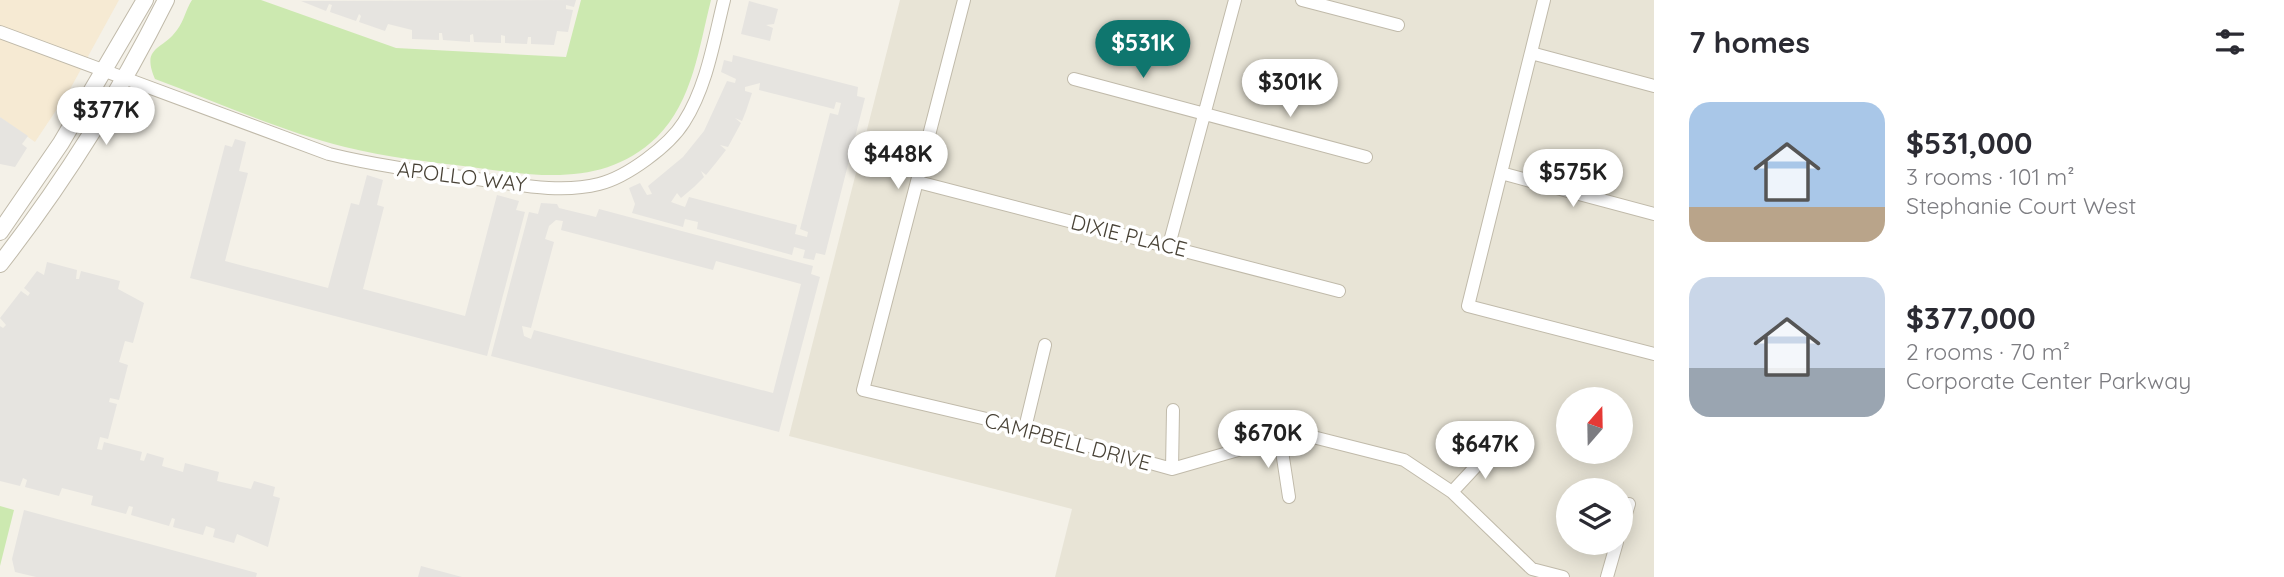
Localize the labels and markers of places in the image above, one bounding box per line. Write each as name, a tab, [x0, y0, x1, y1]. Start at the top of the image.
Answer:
pin: $531K	[1094, 20, 1192, 80]
pin: $301K	[1241, 60, 1339, 119]
pin: $377K	[57, 88, 155, 147]
pin: $448K	[849, 132, 947, 191]
pin: $575K	[1524, 150, 1622, 209]
pin: $670K	[1219, 410, 1317, 470]
pin: $647K	[1436, 421, 1534, 481]

